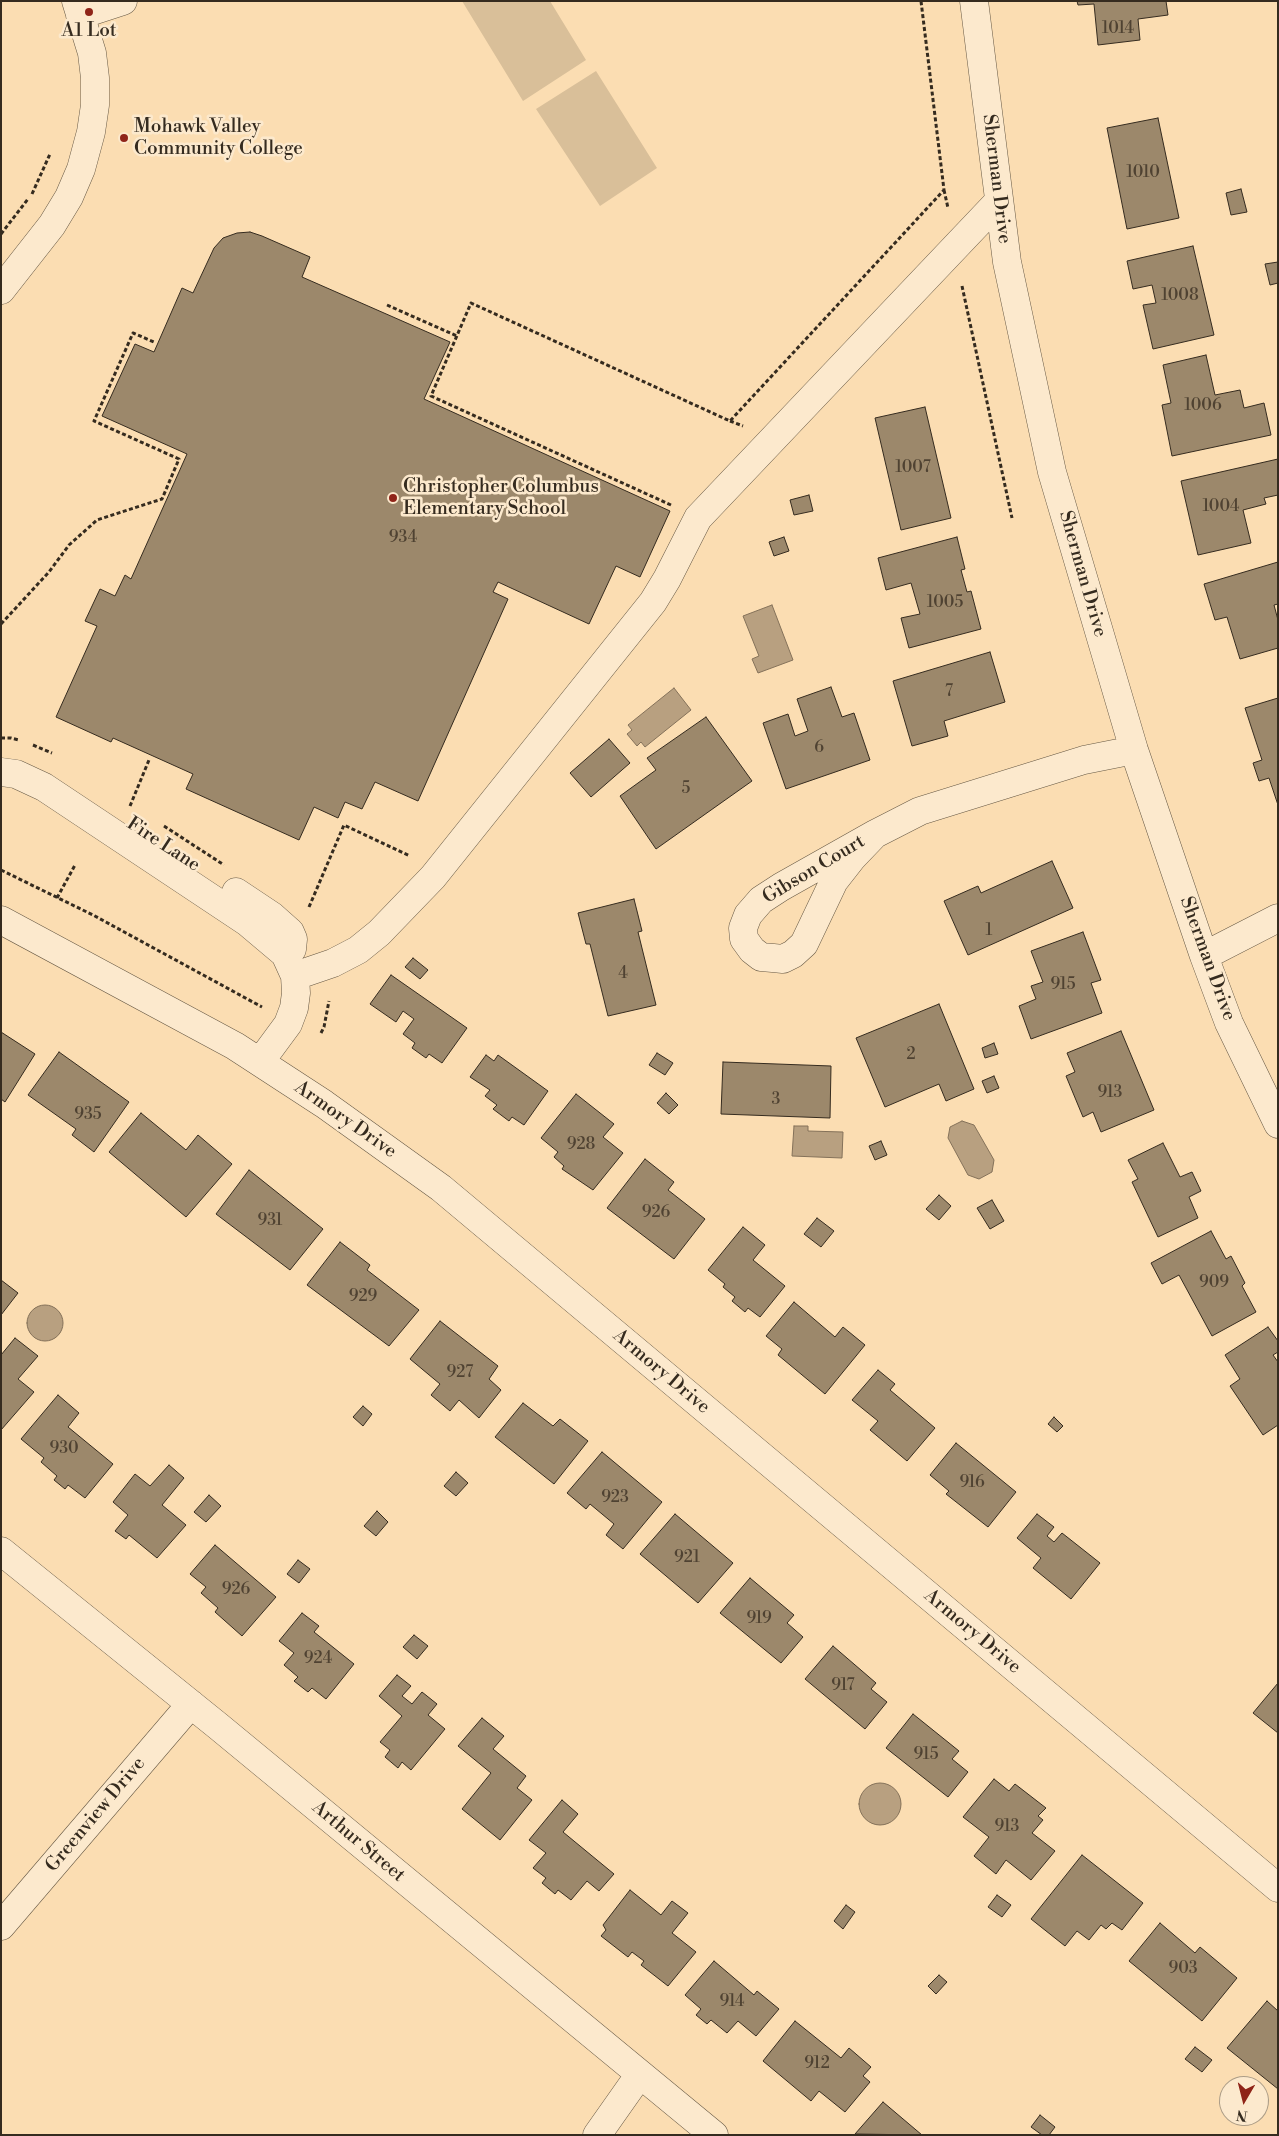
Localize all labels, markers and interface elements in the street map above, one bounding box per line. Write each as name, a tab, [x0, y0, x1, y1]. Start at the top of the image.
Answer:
marker: A1 Lot	[83, 6, 95, 18]
house number: 1014	[1102, 19, 1134, 39]
place label: A1 Lot	[62, 20, 116, 42]
street label: Sherman Drive	[977, 113, 1015, 245]
place label: Mohawk Valley Community College	[134, 116, 303, 160]
marker: Mohawk Valley Community College	[118, 132, 130, 144]
house number: 1010	[1126, 163, 1160, 183]
house number: 1008	[1161, 286, 1199, 306]
house number: 1006	[1184, 396, 1222, 416]
house number: 1007	[895, 458, 931, 478]
place label: Christopher Columbus Elementary School	[403, 476, 599, 520]
marker: Christopher Columbus Elementary School	[387, 492, 399, 504]
house number: 1004	[1202, 497, 1240, 517]
street label: Sherman Drive	[1053, 508, 1111, 640]
house number: 934	[389, 528, 417, 548]
house number: 1005	[927, 593, 963, 613]
house number: 7	[945, 682, 953, 702]
house number: 6	[814, 738, 824, 758]
house number: 5	[682, 779, 690, 799]
street label: Fire Lane	[122, 813, 204, 877]
street label: Gibson Court	[759, 831, 869, 909]
street label: Sherman Drive	[1174, 894, 1240, 1024]
house number: 1	[986, 921, 992, 941]
house number: 4	[618, 964, 628, 984]
house number: 915	[1051, 975, 1075, 995]
house number: 2	[906, 1045, 916, 1065]
street label: Armory Drive	[290, 1076, 400, 1164]
house number: 913	[1098, 1083, 1122, 1103]
house number: 3	[772, 1090, 780, 1110]
house number: 935	[74, 1105, 102, 1125]
house number: 928	[567, 1135, 595, 1155]
house number: 926	[642, 1203, 670, 1223]
house number: 931	[257, 1211, 283, 1231]
house number: 909	[1199, 1273, 1229, 1293]
house number: 929	[349, 1287, 377, 1307]
street label: Armory Drive	[608, 1325, 714, 1419]
house number: 927	[447, 1363, 473, 1383]
house number: 930	[49, 1439, 79, 1459]
house number: 916	[959, 1473, 985, 1493]
house number: 923	[601, 1488, 629, 1508]
house number: 921	[674, 1548, 700, 1568]
house number: 926	[222, 1580, 250, 1600]
street label: Armory Drive	[919, 1585, 1025, 1679]
house number: 919	[746, 1609, 772, 1629]
house number: 924	[304, 1649, 332, 1669]
house number: 917	[831, 1676, 855, 1696]
house number: 915	[914, 1745, 938, 1765]
street label: Greenview Drive	[41, 1753, 151, 1877]
street label: Arthur Street	[307, 1796, 409, 1888]
house number: 913	[995, 1817, 1019, 1837]
house number: 903	[1168, 1959, 1198, 1979]
house number: 914	[720, 1992, 744, 2012]
house number: 912	[804, 2054, 830, 2074]
north arrow	[1219, 2076, 1269, 2126]
text: N	[1235, 2105, 1249, 2125]

